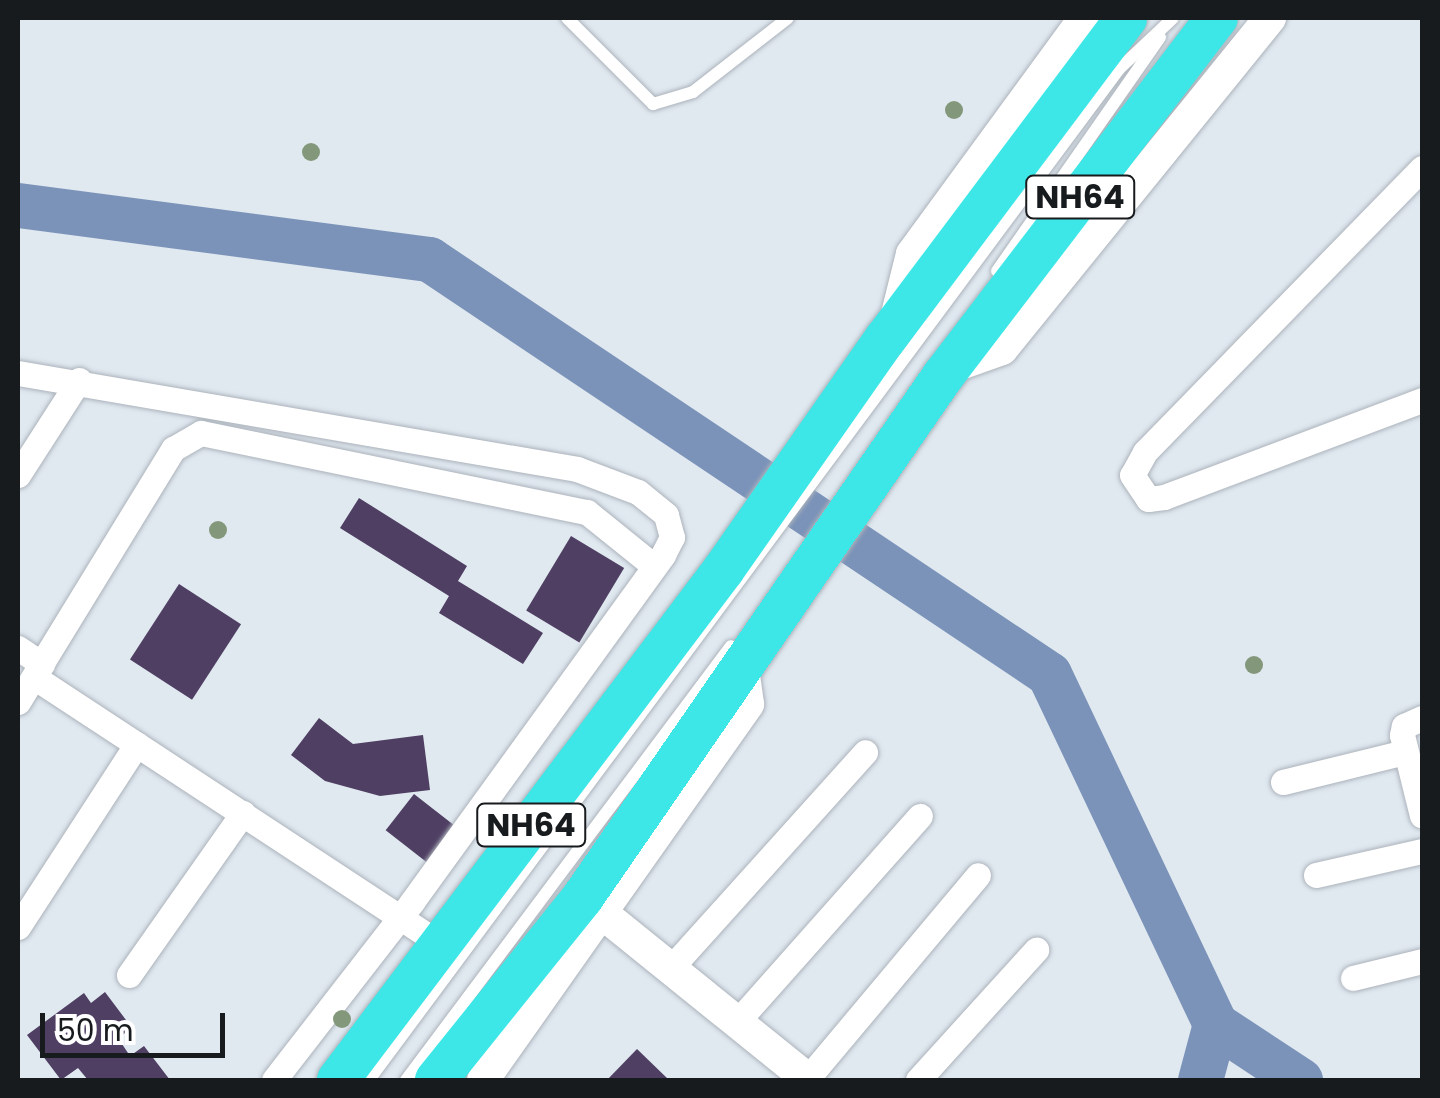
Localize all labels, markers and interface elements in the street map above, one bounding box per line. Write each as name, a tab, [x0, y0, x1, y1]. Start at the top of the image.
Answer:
road number: NH64	[1025, 170, 1135, 224]
road number: NH64	[476, 798, 586, 852]
scale bar	[45, 993, 230, 1055]
text: 50 m	[57, 1009, 134, 1052]

